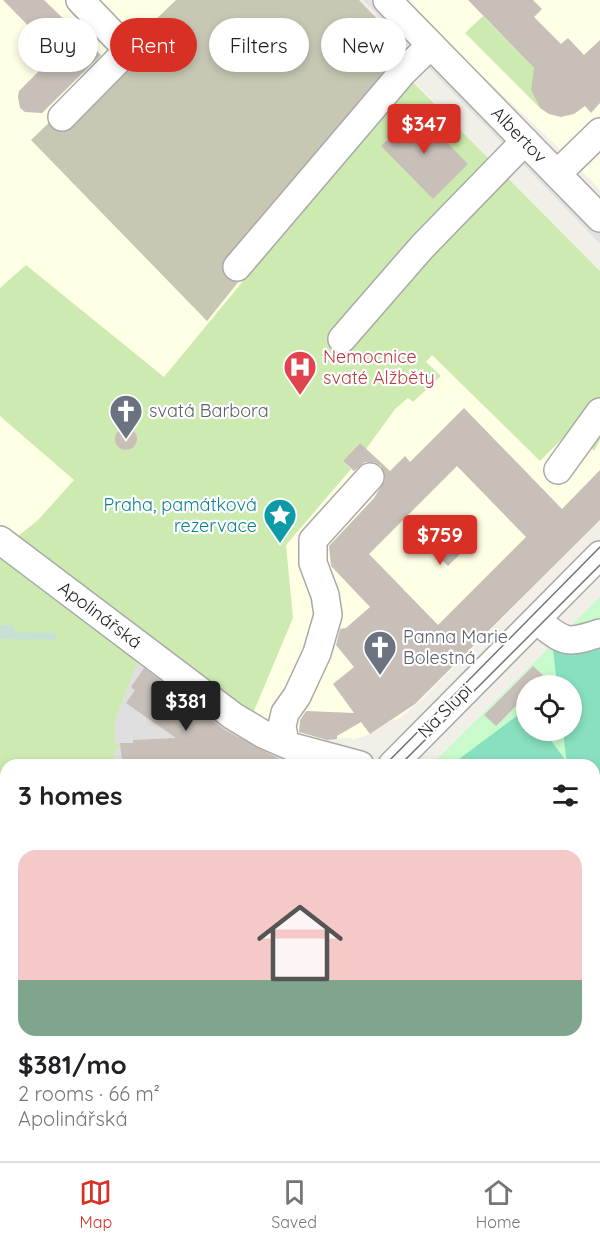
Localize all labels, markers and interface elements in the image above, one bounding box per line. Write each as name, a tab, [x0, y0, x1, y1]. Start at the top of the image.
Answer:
chip: Buy	[18, 18, 98, 72]
chip: Rent	[110, 18, 197, 72]
chip: Filters	[209, 18, 309, 72]
chip: New	[321, 18, 406, 72]
street label: Albertov	[487, 101, 552, 168]
pin: $347	[388, 104, 460, 155]
text: $347	[402, 111, 446, 136]
place label: Nemocnice svaté Alžběty	[323, 345, 435, 389]
hospital icon: Nemocnice svaté Alžběty	[282, 349, 318, 396]
church icon: svatá Barbora	[108, 393, 144, 440]
place label: svatá Barbora	[149, 399, 269, 422]
place label: Praha, památková rezervace	[103, 493, 257, 537]
place icon: Praha, památková rezervace	[262, 497, 298, 544]
pin: $759	[404, 515, 476, 566]
text: $759	[417, 522, 463, 547]
street label: Apolinářská	[54, 576, 147, 653]
place label: Panna Marie Bolestná	[403, 625, 508, 669]
church icon: Panna Marie Bolestná	[362, 629, 398, 676]
map controls	[516, 675, 582, 741]
button: locate	[516, 675, 582, 741]
street label: Na Slupi	[412, 678, 477, 743]
pin: $381	[150, 681, 222, 732]
text: $381	[165, 688, 207, 713]
text: 3 homes	[18, 779, 123, 812]
icon: filters	[549, 779, 582, 812]
icon: home	[246, 889, 354, 997]
text: $381/mo	[18, 1048, 127, 1081]
text: 2 rooms · 66 m²	[18, 1081, 160, 1106]
text: Apolinářská	[18, 1106, 128, 1131]
tab: Map	[79, 1176, 112, 1232]
tab: Saved	[271, 1176, 317, 1232]
tab: Home	[476, 1176, 521, 1232]

